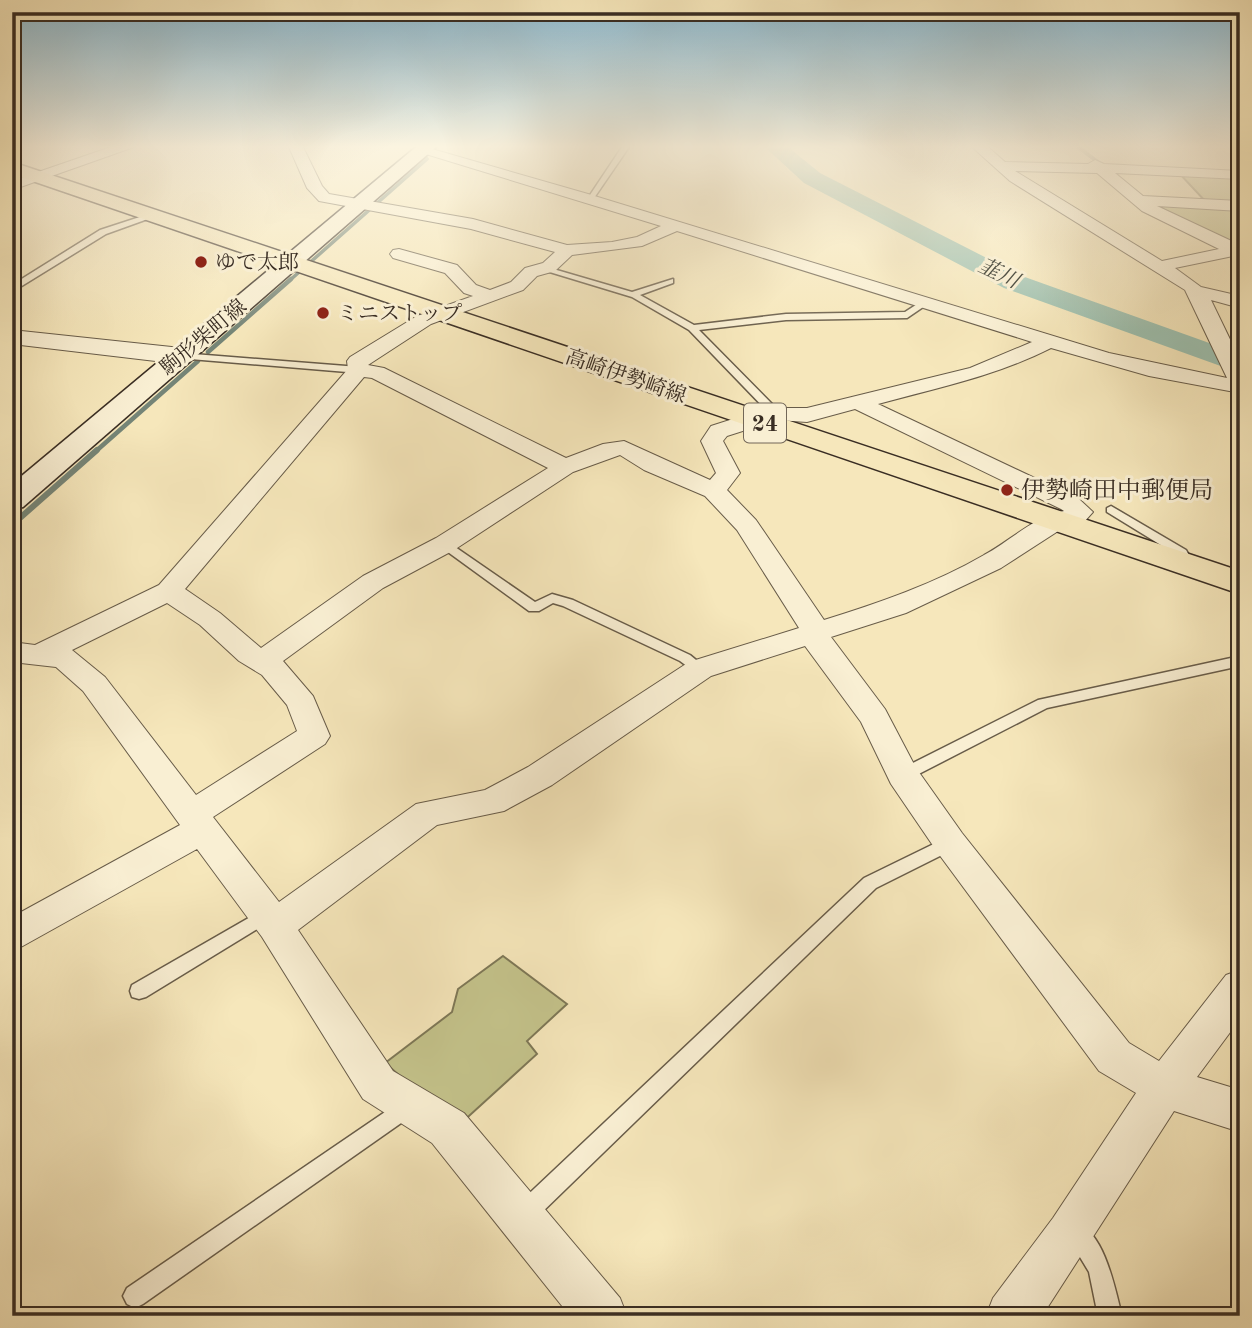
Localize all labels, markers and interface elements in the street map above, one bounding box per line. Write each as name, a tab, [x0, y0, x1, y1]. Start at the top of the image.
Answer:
place label: ゆで太郎	[215, 251, 299, 274]
marker: ゆで太郎	[193, 254, 209, 270]
water label: 韮川	[975, 254, 1024, 294]
street label: 駒形柴町線	[156, 295, 251, 380]
place label: ミニストップ	[337, 303, 462, 325]
marker: ミニストップ	[315, 305, 331, 321]
street label: 高崎伊勢崎線	[563, 345, 689, 408]
road number: 24	[744, 404, 786, 442]
place label: 伊勢崎田中郵便局	[1021, 477, 1213, 504]
marker: 伊勢崎田中郵便局	[999, 482, 1015, 498]

